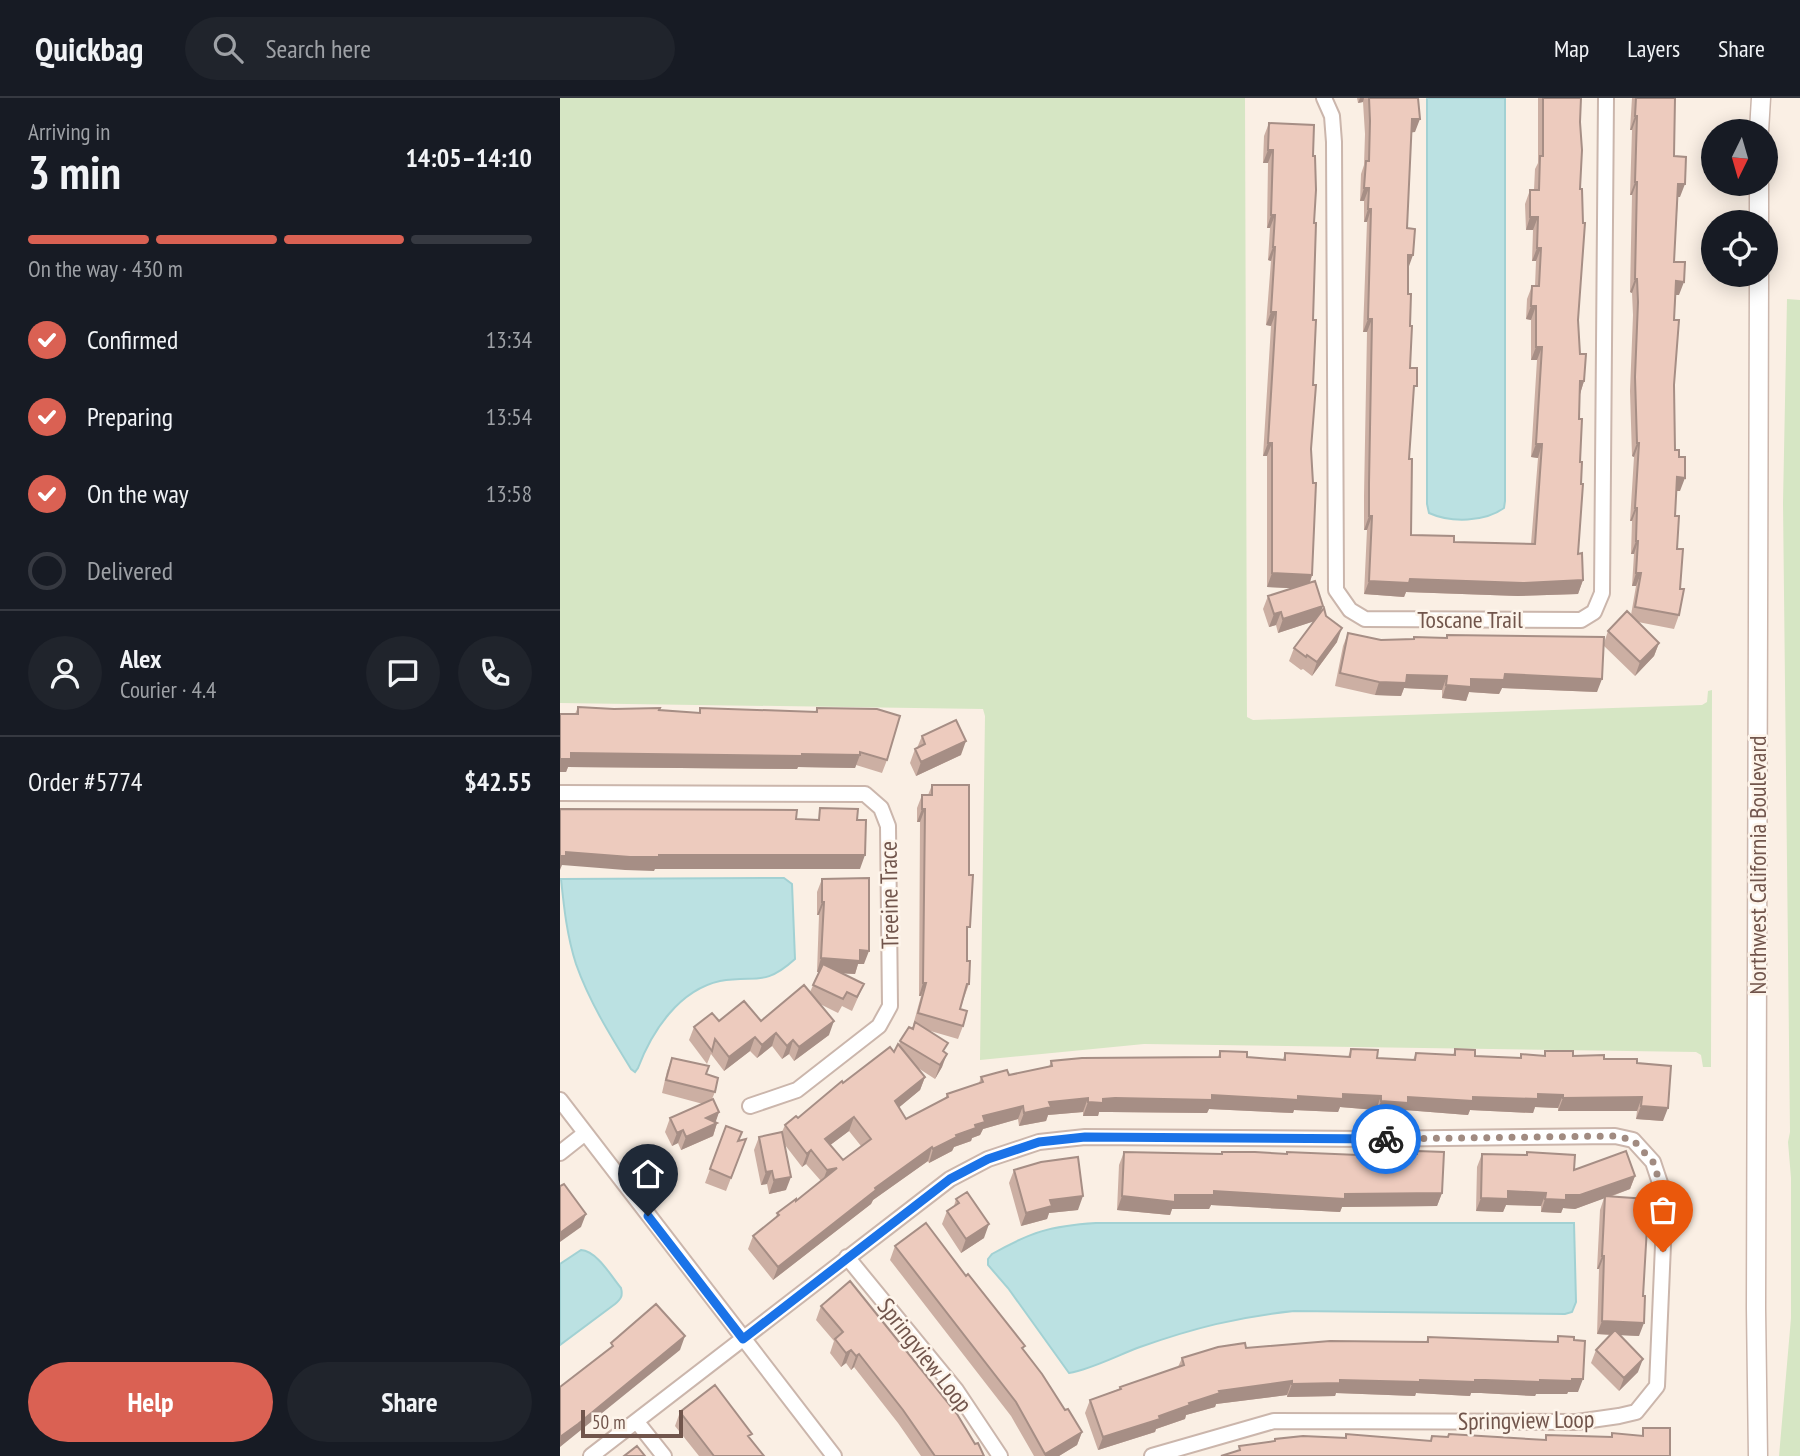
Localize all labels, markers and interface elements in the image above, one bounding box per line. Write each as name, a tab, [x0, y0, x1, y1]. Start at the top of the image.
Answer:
search box	[185, 17, 675, 80]
text: Quickbag	[35, 27, 143, 70]
icon: search	[209, 29, 247, 67]
text: Search here	[265, 32, 371, 65]
text: Map	[1554, 33, 1589, 64]
text: Layers	[1627, 33, 1680, 64]
text: Share	[1718, 33, 1765, 64]
text: Arriving in	[28, 117, 110, 146]
north arrow	[1701, 119, 1778, 196]
map controls	[1701, 119, 1778, 287]
text: 14:05–14:10	[405, 141, 532, 174]
text: 3 min	[28, 142, 121, 202]
button: locate	[1701, 210, 1778, 287]
text: On the way · 430 m	[28, 254, 183, 283]
icon: check	[28, 321, 66, 359]
text: Confirmed	[87, 323, 178, 356]
text: 13:34	[486, 325, 532, 354]
icon: check	[28, 398, 66, 436]
text: Preparing	[87, 400, 173, 433]
text: 13:54	[486, 402, 532, 431]
icon: check	[28, 475, 66, 513]
text: On the way	[87, 477, 189, 510]
text: 13:58	[486, 479, 532, 508]
text: Delivered	[87, 554, 173, 587]
street label: Toscane Trail	[1417, 604, 1523, 635]
button: person	[28, 636, 102, 710]
button: chat	[366, 636, 440, 710]
button: phone	[458, 636, 532, 710]
text: Alex	[120, 642, 161, 675]
text: Courier · 4.4	[120, 675, 216, 704]
street label: Northwest California Boulevard	[1742, 736, 1773, 994]
text: Order #5774	[28, 765, 143, 798]
text: $42.55	[464, 765, 532, 798]
street label: Treeine Trace	[873, 841, 905, 949]
courier	[1351, 1104, 1421, 1174]
icon: bike	[1367, 1120, 1405, 1158]
pin	[618, 1144, 678, 1216]
icon: home	[629, 1155, 667, 1193]
pin	[1633, 1180, 1693, 1252]
icon: bag	[1644, 1191, 1682, 1229]
street label: Springview Loop	[871, 1292, 979, 1418]
button: Help	[28, 1362, 273, 1442]
button: Share	[287, 1362, 532, 1442]
street label: Springview Loop	[1457, 1403, 1595, 1437]
scale bar	[581, 1407, 682, 1439]
text: 50 m	[592, 1410, 626, 1434]

